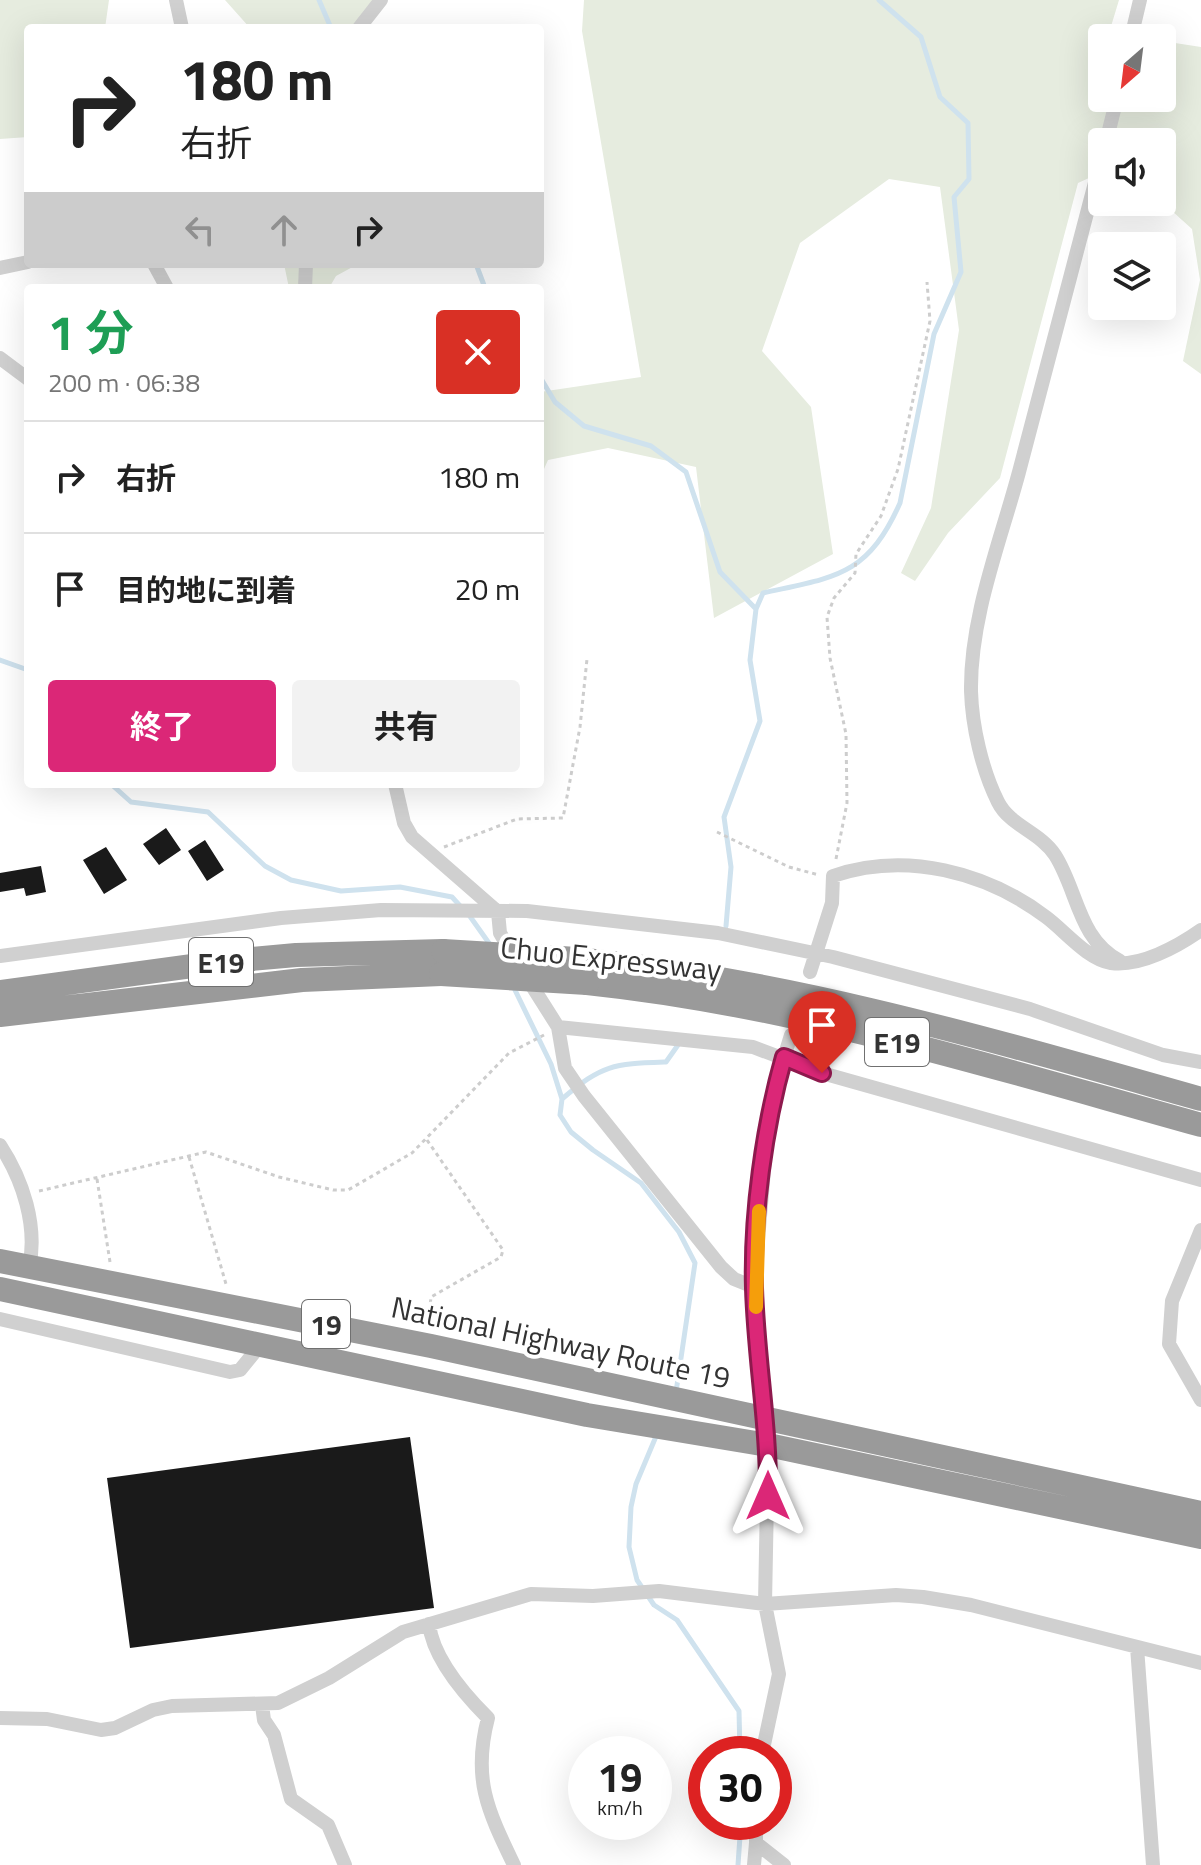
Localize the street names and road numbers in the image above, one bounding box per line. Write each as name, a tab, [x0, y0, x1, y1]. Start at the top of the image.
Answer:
street label: Chuo Expressway	[498, 924, 724, 992]
road number: E19	[189, 938, 253, 986]
road number: E19	[865, 1018, 929, 1066]
street label: National Highway Route 19	[387, 1284, 735, 1400]
road number: 19	[302, 1300, 350, 1348]

